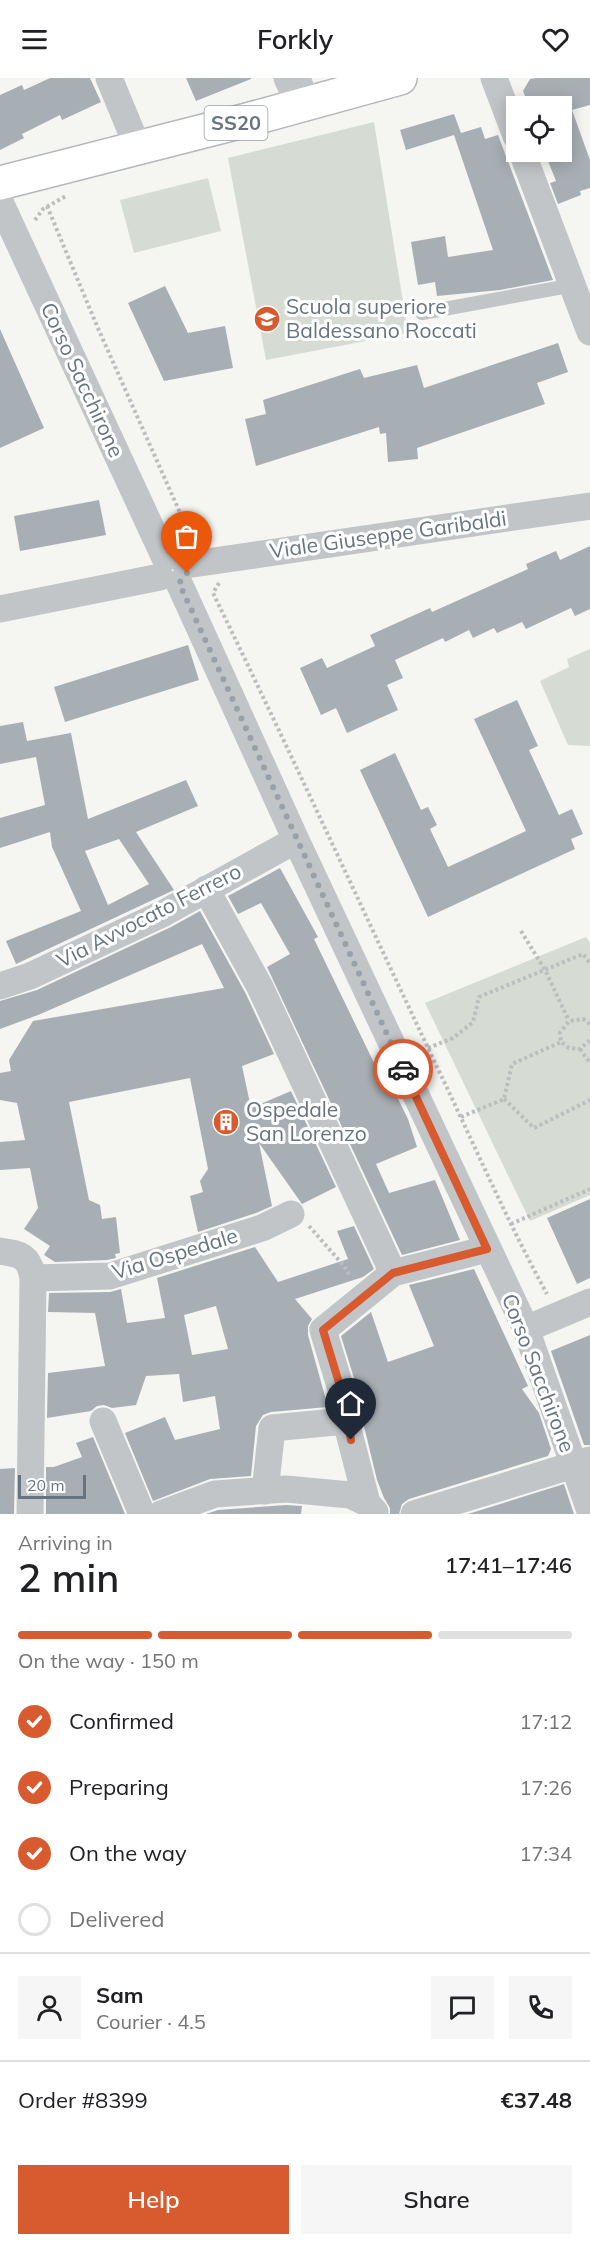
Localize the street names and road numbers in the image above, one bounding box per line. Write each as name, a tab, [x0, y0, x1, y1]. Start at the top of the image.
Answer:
road number: SS20	[204, 106, 268, 140]
street label: Corso Sacchirone	[36, 298, 130, 461]
street label: Viale Giuseppe Garibaldi	[268, 505, 508, 564]
street label: Via Avvocato Ferrero	[52, 857, 245, 973]
street label: Via Ospedale	[109, 1222, 241, 1284]
street label: Corso Sacchirone	[497, 1290, 581, 1456]

